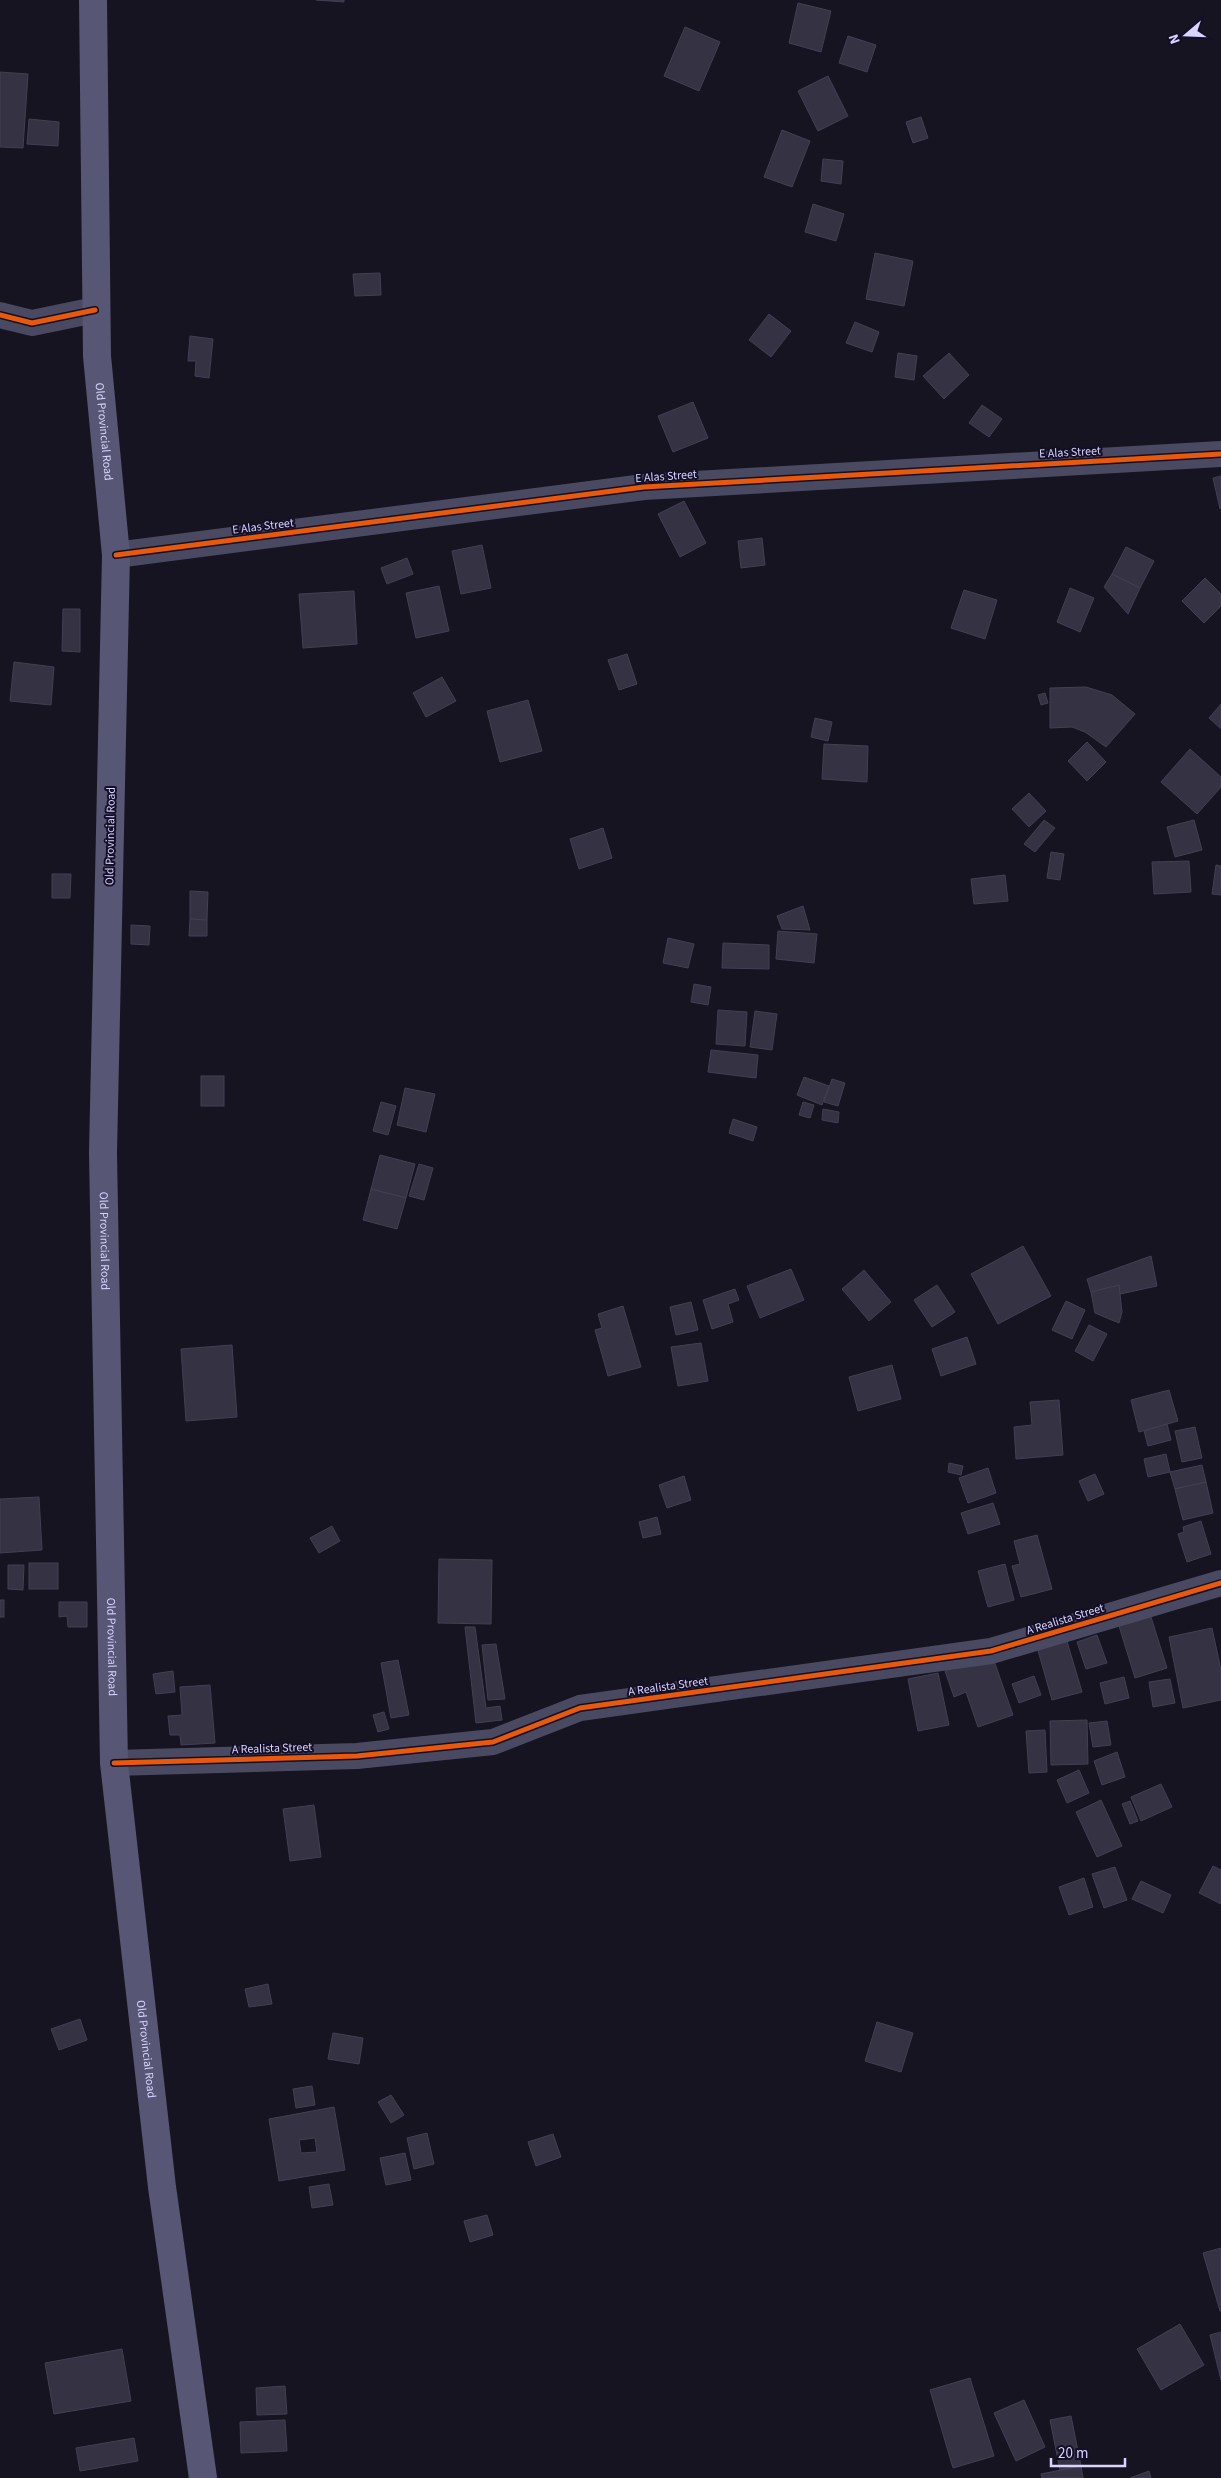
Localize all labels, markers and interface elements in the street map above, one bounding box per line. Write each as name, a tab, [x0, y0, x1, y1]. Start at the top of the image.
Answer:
north arrow	[1161, 10, 1211, 60]
text: N	[1164, 31, 1186, 47]
street label: Old Provincial Road	[91, 382, 117, 481]
street label: E Alas Street	[1039, 442, 1101, 463]
street label: E Alas Street	[635, 466, 697, 487]
street label: E Alas Street	[231, 514, 295, 539]
street label: Old Provincial Road	[101, 787, 120, 885]
street label: Old Provincial Road	[95, 1192, 113, 1290]
street label: Old Provincial Road	[102, 1598, 121, 1696]
street label: A Realista Street	[1024, 1600, 1106, 1639]
street label: A Realista Street	[627, 1672, 709, 1701]
street label: A Realista Street	[231, 1739, 313, 1758]
street label: Old Provincial Road	[132, 1999, 160, 2099]
scale bar	[1051, 2436, 1125, 2468]
text: 20 m	[1058, 2443, 1088, 2464]

